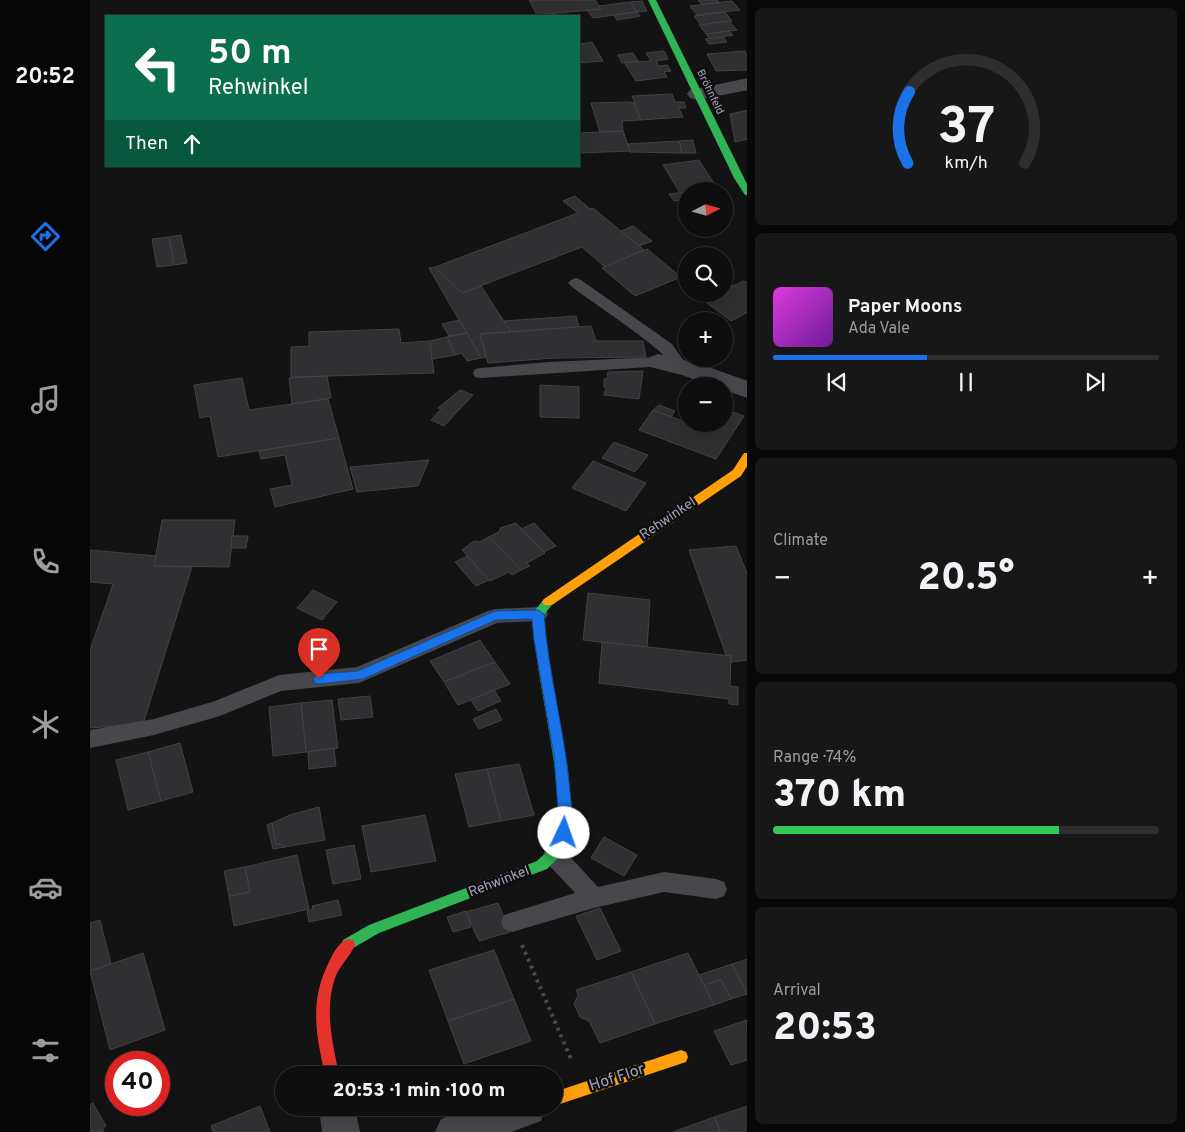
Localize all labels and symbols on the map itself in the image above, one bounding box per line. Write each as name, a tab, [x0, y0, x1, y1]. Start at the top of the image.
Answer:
street label: Bröhnfeld	[693, 67, 727, 117]
north arrow	[678, 182, 732, 238]
street label: Rehwinkel	[637, 494, 699, 544]
pin	[298, 628, 340, 679]
position arrow	[537, 806, 589, 858]
street label: Rehwinkel	[466, 863, 532, 901]
speed limit sign: 40	[105, 1051, 170, 1116]
street label: Hof Flor	[587, 1060, 647, 1096]

